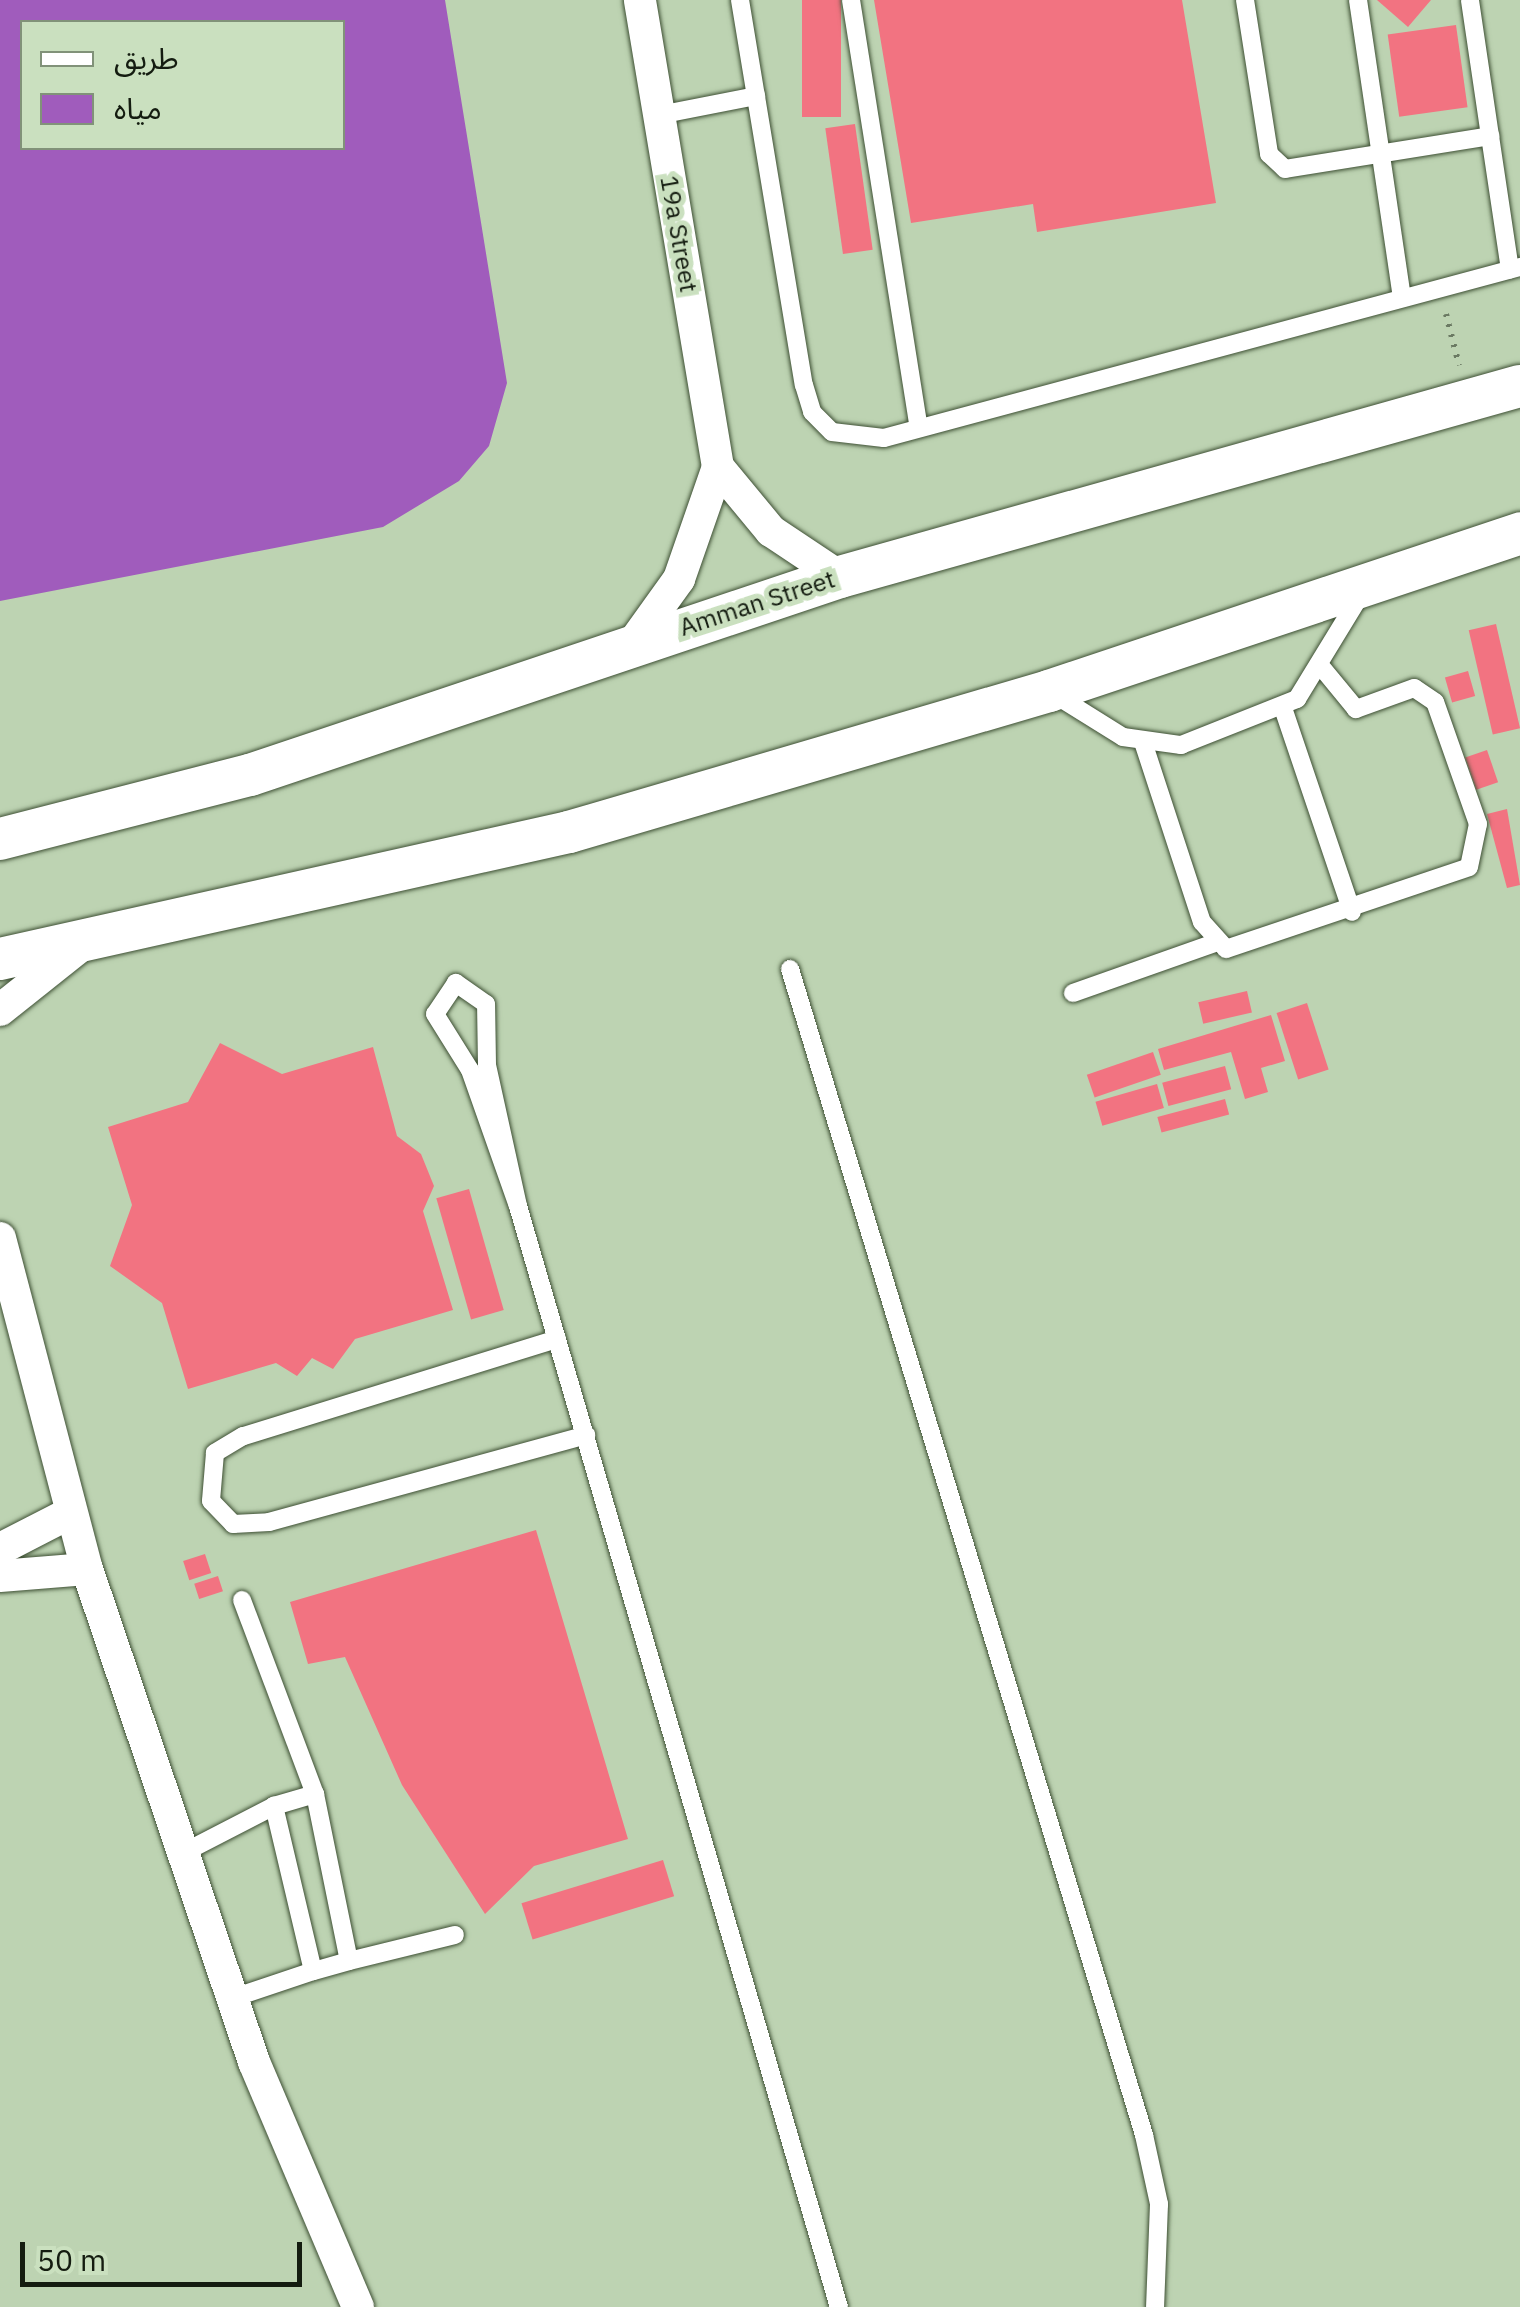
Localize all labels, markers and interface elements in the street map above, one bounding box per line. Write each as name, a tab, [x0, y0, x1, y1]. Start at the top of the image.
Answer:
legend	[20, 20, 345, 150]
text: طريق	[114, 38, 179, 77]
text: مياه	[114, 88, 162, 127]
street label: 19a Street	[654, 173, 704, 295]
street label: Amman Street	[675, 564, 839, 642]
scale bar	[25, 2222, 308, 2284]
text: 50 m	[37, 2240, 106, 2279]

